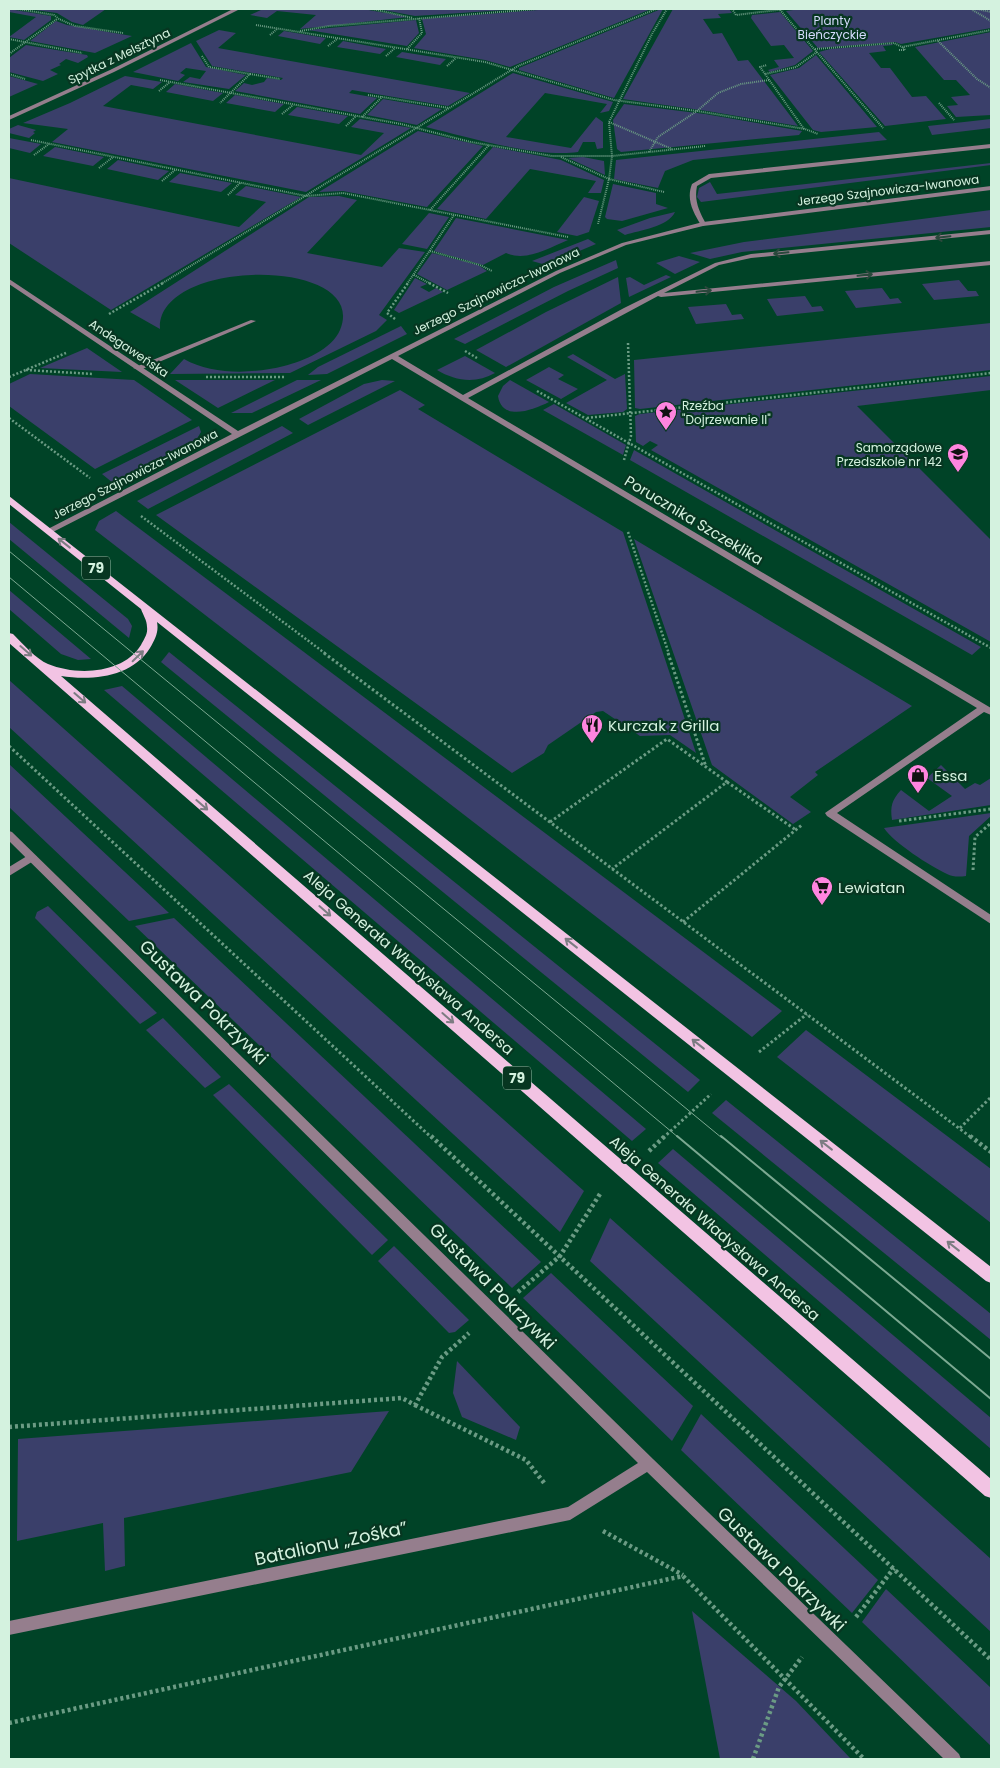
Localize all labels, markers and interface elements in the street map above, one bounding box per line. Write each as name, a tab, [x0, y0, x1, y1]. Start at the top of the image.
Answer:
park label: Planty Bieńczyckie	[798, 12, 866, 43]
street label: Spytka z Melsztyna	[65, 24, 173, 88]
street label: Jerzego Szajnowicza-Iwanowa	[796, 170, 980, 210]
one-way arrow	[935, 232, 951, 242]
street label: Jerzego Szajnowicza-Iwanowa	[410, 243, 582, 339]
one-way arrow	[773, 248, 789, 258]
one-way arrow	[857, 270, 873, 280]
one-way arrow	[695, 286, 711, 296]
street label: Andegaweńska	[86, 315, 172, 381]
place label: Rzeźba "Dojrzewanie II"	[682, 397, 771, 428]
place icon: Rzeźba "Dojrzewanie II"	[654, 400, 678, 431]
street label: Jerzego Szajnowicza-Iwanowa	[49, 425, 221, 523]
place label: Samorządowe Przedszkole nr 142	[837, 439, 942, 470]
school or university icon: Samorządowe Przedszkole nr 142	[946, 442, 970, 473]
street label: Porucznika Szczeklika	[621, 470, 767, 570]
one-way arrow	[58, 538, 71, 549]
road number: 79	[82, 556, 110, 580]
one-way arrow	[19, 646, 32, 657]
one-way arrow	[132, 649, 144, 662]
one-way arrow	[73, 693, 86, 704]
restaurant icon: Kurczak z Grilla	[580, 713, 604, 744]
place label: Kurczak z Grilla	[608, 715, 719, 736]
shop icon: Essa	[906, 763, 930, 794]
place label: Essa	[934, 765, 968, 786]
one-way arrow	[196, 799, 209, 811]
street label: Aleja Generała Władysława Andersa	[299, 865, 519, 1059]
supermarket icon: Lewiatan	[810, 875, 834, 906]
place label: Lewiatan	[838, 877, 905, 898]
one-way arrow	[318, 906, 331, 917]
street label: Gustawa Pokrzywki	[134, 934, 274, 1070]
one-way arrow	[565, 938, 578, 949]
one-way arrow	[441, 1012, 454, 1024]
one-way arrow	[692, 1039, 705, 1050]
road number: 79	[503, 1066, 531, 1090]
street label: Aleja Generała Władysława Andersa	[605, 1131, 825, 1325]
one-way arrow	[820, 1139, 833, 1150]
street label: Gustawa Pokrzywki	[424, 1217, 562, 1355]
one-way arrow	[946, 1241, 960, 1251]
street label: Gustawa Pokrzywki	[712, 1501, 852, 1637]
street label: Batalionu „Zośka”	[252, 1515, 410, 1571]

